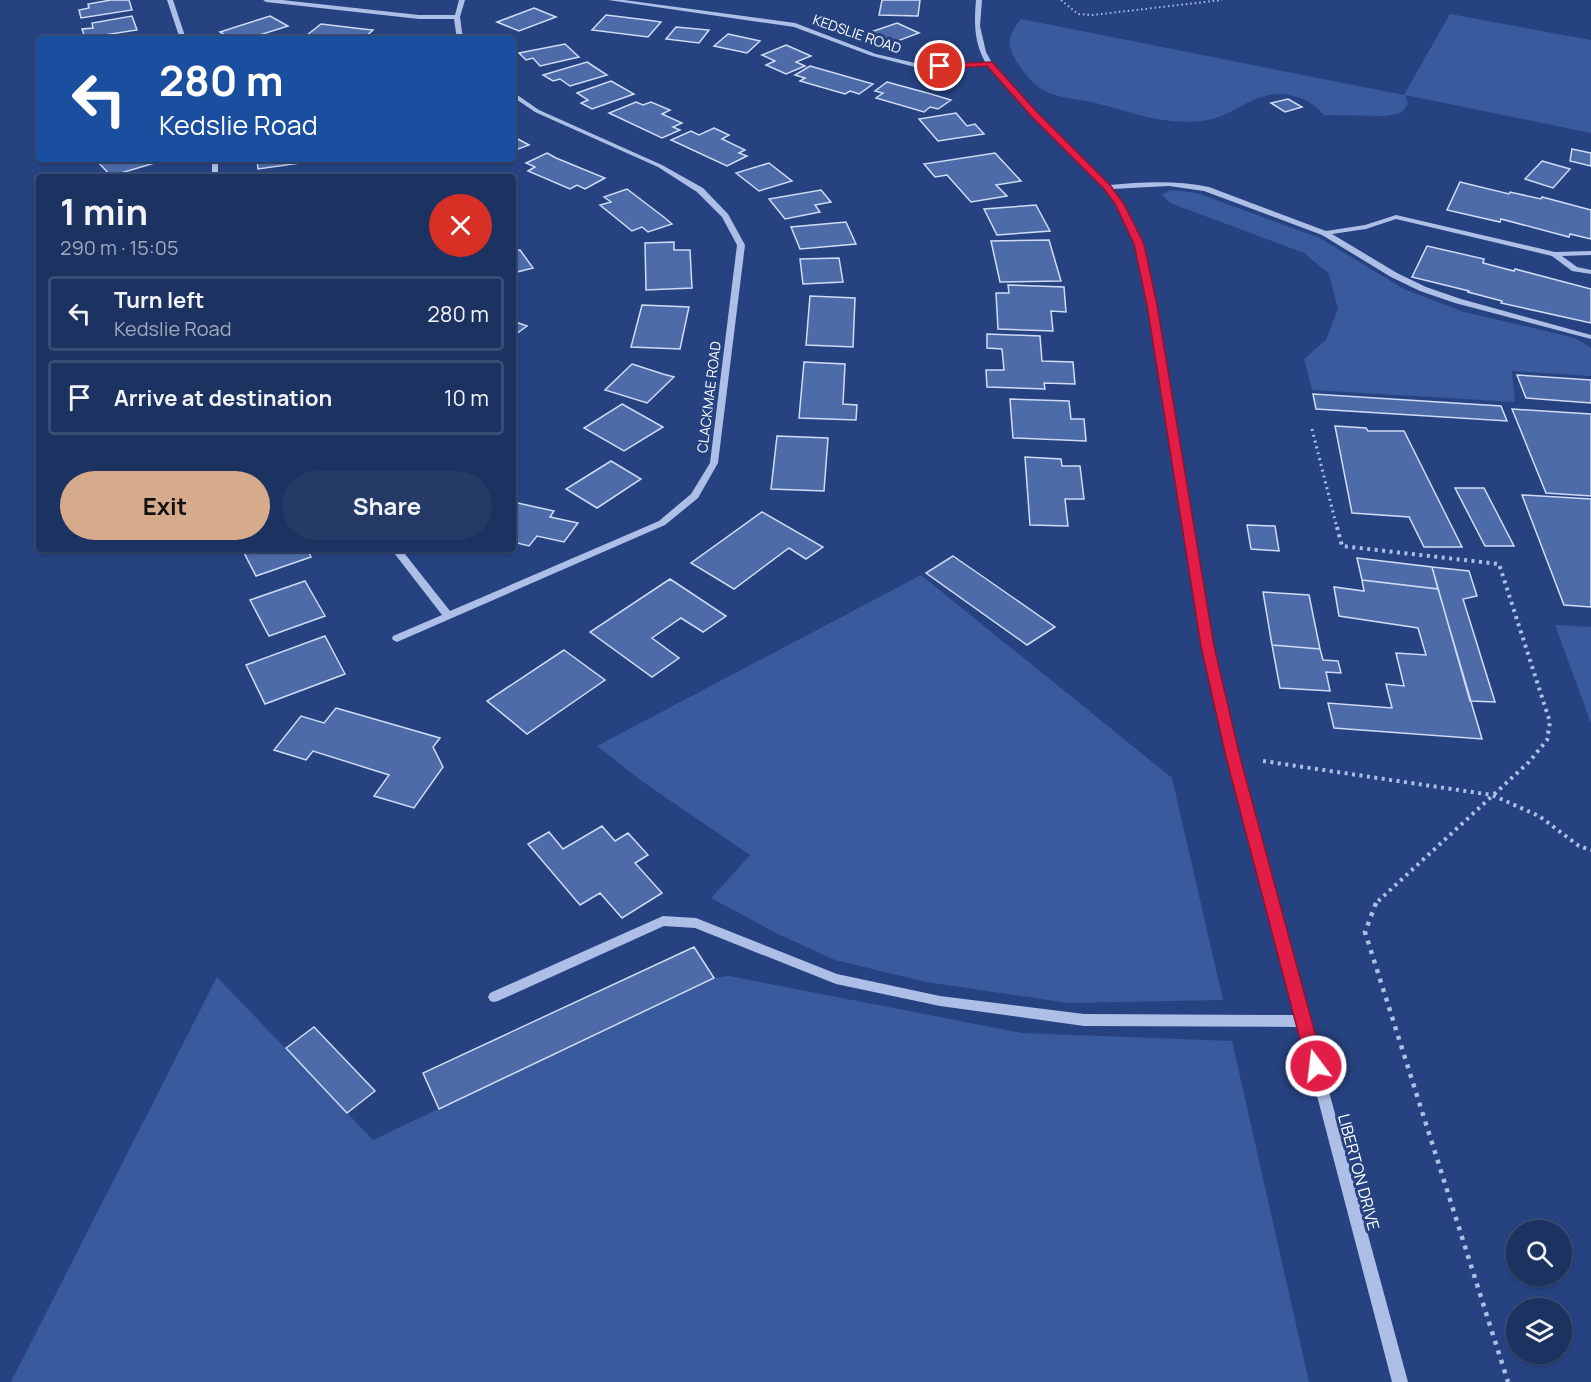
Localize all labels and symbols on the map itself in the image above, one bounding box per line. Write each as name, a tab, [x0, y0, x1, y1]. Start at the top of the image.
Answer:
street label: KEDSLIE ROAD	[810, 9, 904, 58]
pin	[914, 40, 965, 91]
street label: CLACKMAE ROAD	[692, 340, 725, 454]
position arrow	[1284, 1034, 1348, 1098]
street label: LIBERTON DRIVE	[1333, 1111, 1385, 1233]

